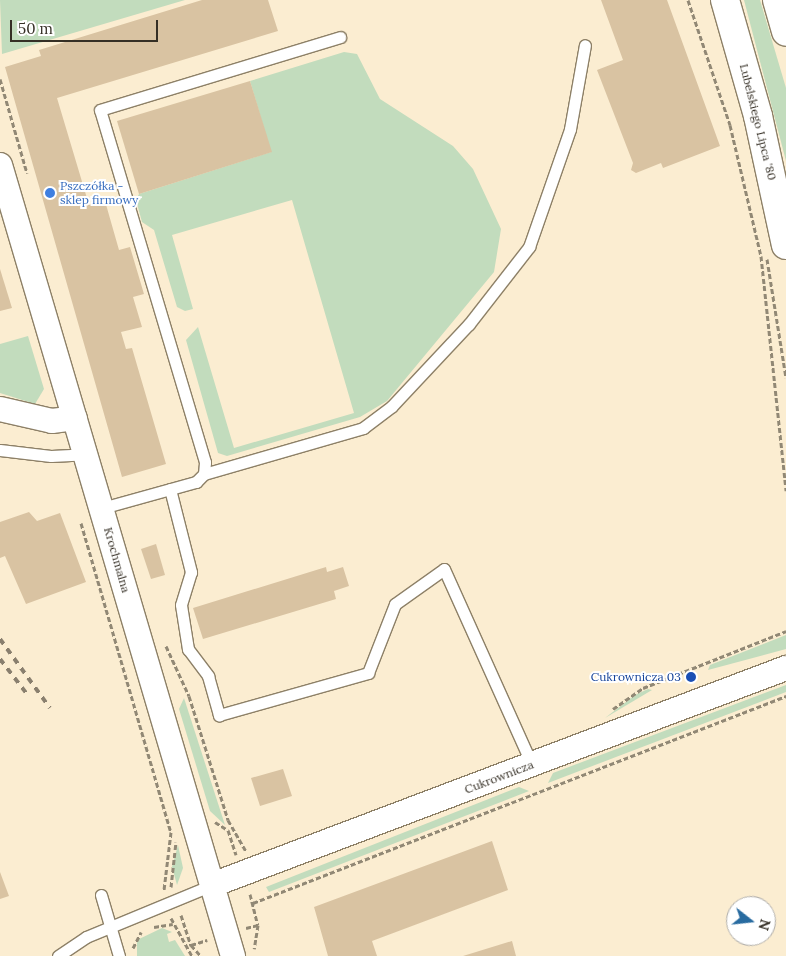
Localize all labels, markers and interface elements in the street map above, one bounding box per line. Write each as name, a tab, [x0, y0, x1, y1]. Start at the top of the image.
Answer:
scale bar	[12, 10, 160, 42]
text: 50 m	[18, 19, 53, 38]
street label: Lubelskiego Lipca '80	[737, 62, 779, 182]
place label: Pszczółka - sklep firmowy	[60, 179, 138, 207]
marker: Pszczółka - sklep firmowy	[44, 187, 56, 199]
street label: Krochmalna	[101, 526, 133, 594]
place label: Cukrownicza 03	[591, 670, 681, 684]
marker: Cukrownicza 03	[685, 671, 697, 683]
street label: Cukrownicza	[462, 757, 536, 797]
north arrow	[726, 896, 776, 946]
text: N	[754, 917, 775, 933]

